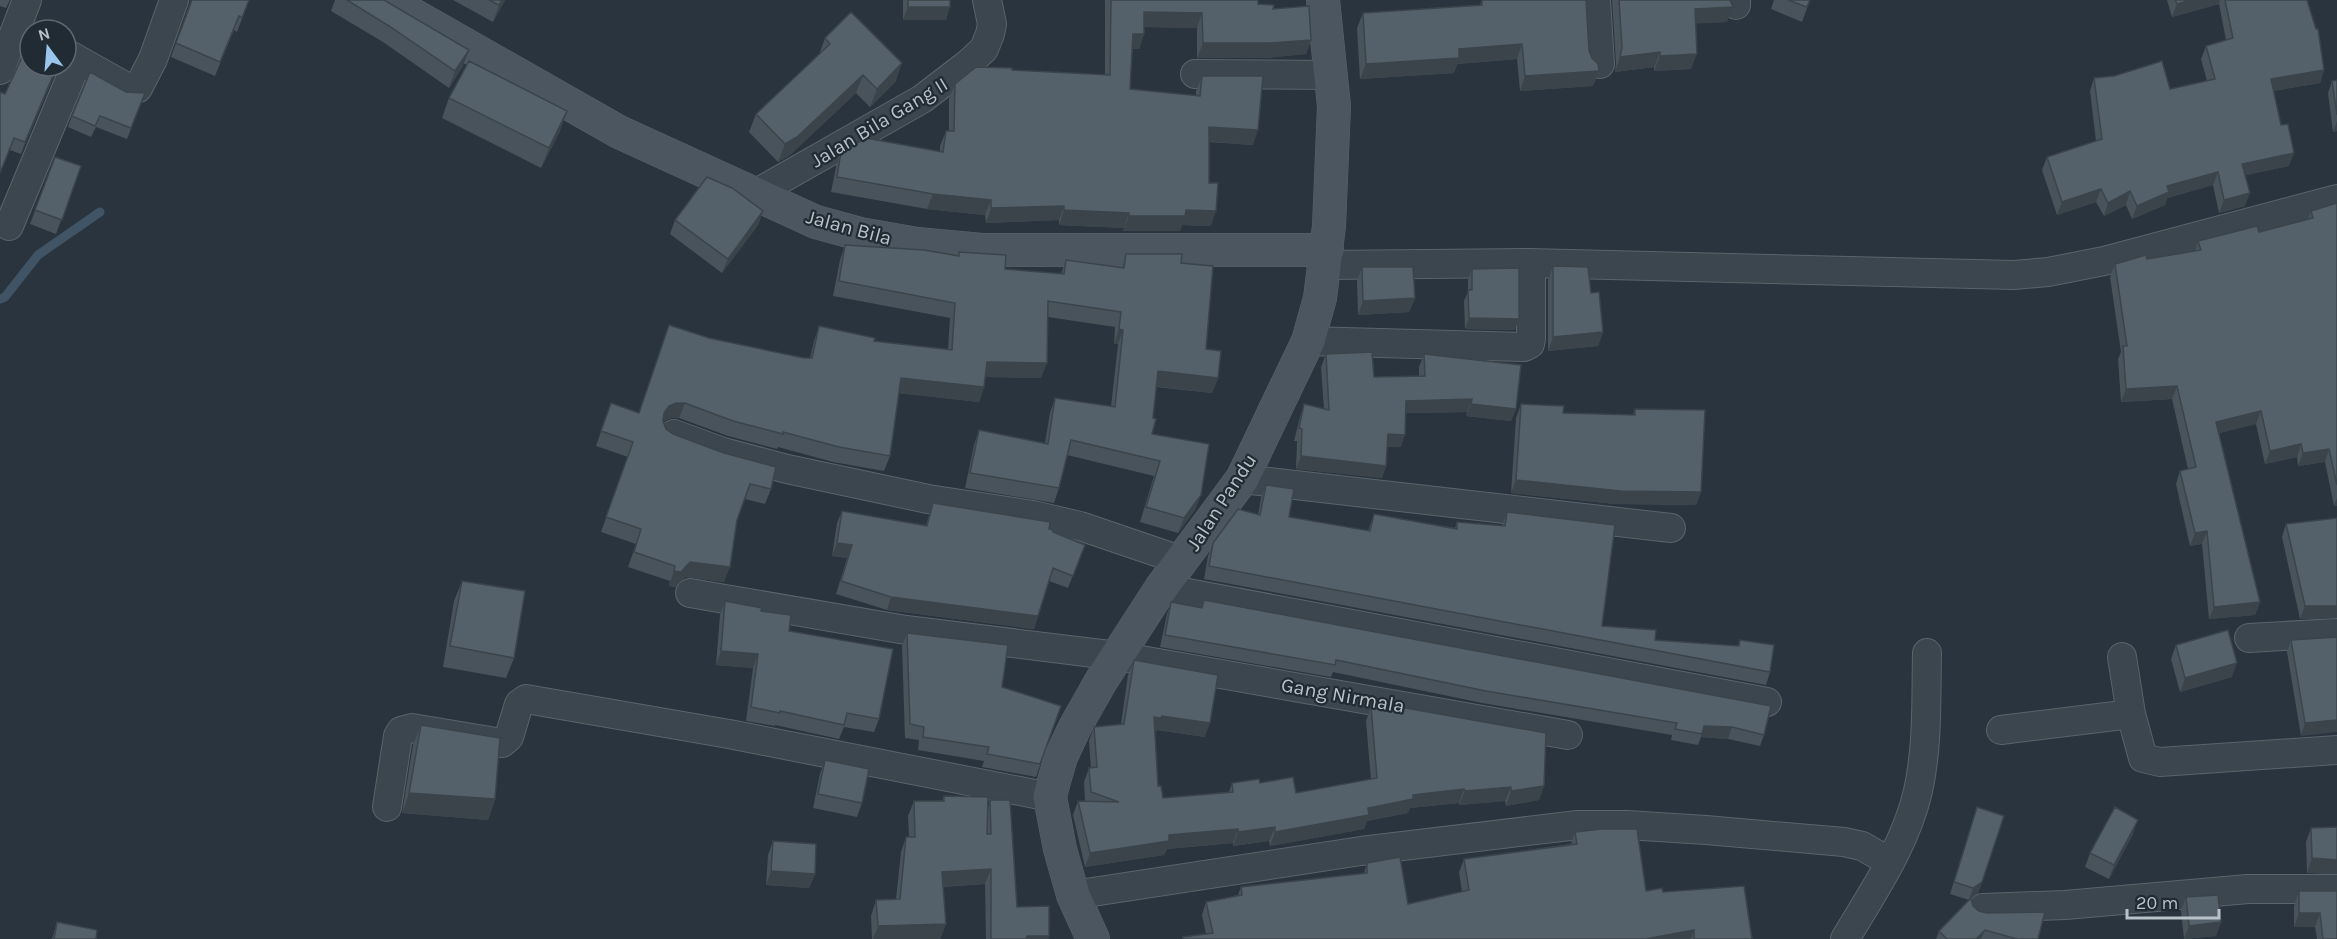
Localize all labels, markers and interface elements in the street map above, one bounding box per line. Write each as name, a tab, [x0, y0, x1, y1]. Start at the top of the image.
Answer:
north arrow	[18, 18, 78, 78]
text: N	[36, 23, 52, 45]
street label: Jalan Bila Gang II	[807, 73, 952, 172]
street label: Jalan Bila	[804, 205, 894, 250]
street label: Jalan Pandu	[1182, 450, 1261, 555]
street label: Gang Nirmala	[1279, 673, 1407, 718]
scale bar	[2127, 882, 2218, 920]
text: 20 m	[2136, 892, 2178, 914]

